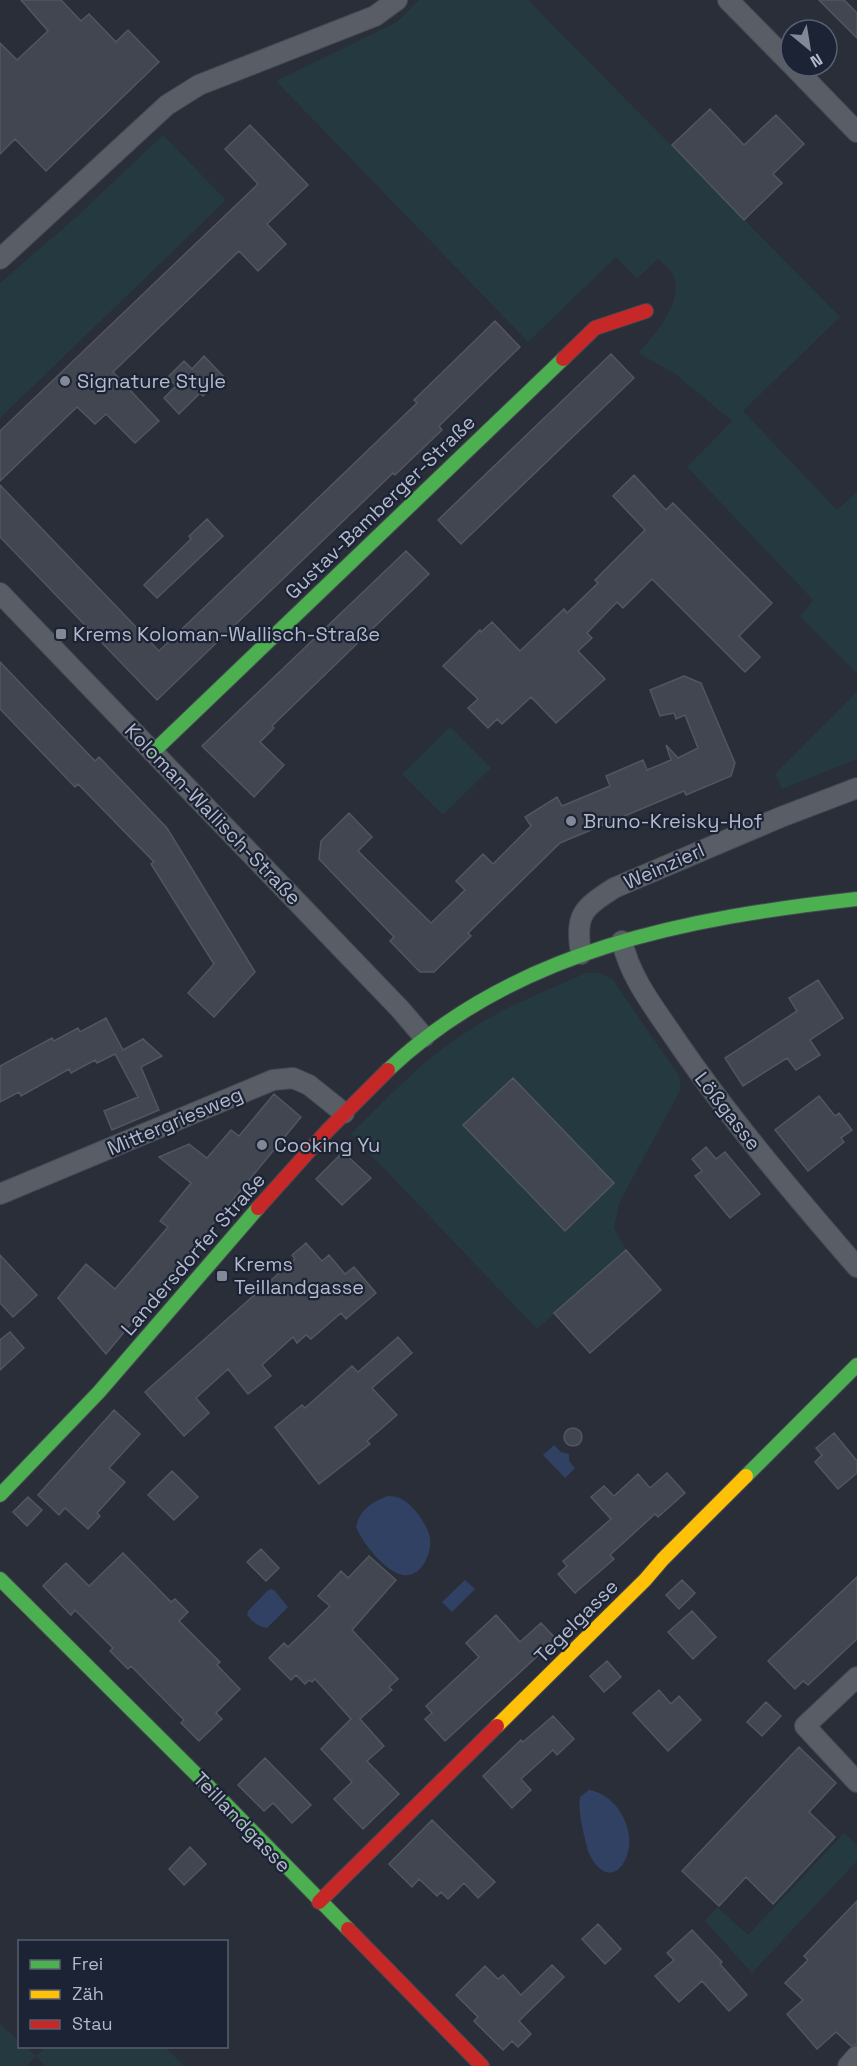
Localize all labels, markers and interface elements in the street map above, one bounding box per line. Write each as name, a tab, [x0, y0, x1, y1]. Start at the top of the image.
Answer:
north arrow	[779, 18, 839, 78]
text: N	[806, 49, 826, 72]
place label: Signature Style	[77, 368, 226, 394]
marker: Signature Style	[58, 374, 72, 388]
street label: Gustav-Bamberger-Straße	[279, 409, 481, 605]
place label: Krems Koloman-Wallisch-Straße	[73, 621, 380, 647]
marker: Krems Koloman-Wallisch-Straße	[54, 627, 68, 641]
street label: Koloman-Wallisch-Straße	[119, 718, 307, 910]
place label: Bruno-Kreisky-Hof	[583, 808, 763, 834]
marker: Bruno-Kreisky-Hof	[564, 814, 578, 828]
street label: Weinzierl	[620, 837, 708, 895]
street label: Lößgasse	[689, 1066, 767, 1156]
street label: Mittergriesweg	[103, 1081, 247, 1161]
place label: Cooking Yu	[274, 1132, 380, 1158]
marker: Cooking Yu	[255, 1138, 269, 1152]
street label: Landersdorfer Straße	[115, 1167, 271, 1341]
place label: Krems Teillandgasse	[234, 1251, 364, 1300]
marker: Krems Teillandgasse	[215, 1269, 229, 1283]
street label: Tegelgasse	[528, 1573, 624, 1669]
street label: Teillandgasse	[187, 1766, 297, 1878]
legend	[18, 1940, 228, 2048]
text: Frei	[72, 1952, 103, 1975]
text: Zäh	[72, 1982, 104, 2005]
text: Stau	[72, 2012, 112, 2035]

